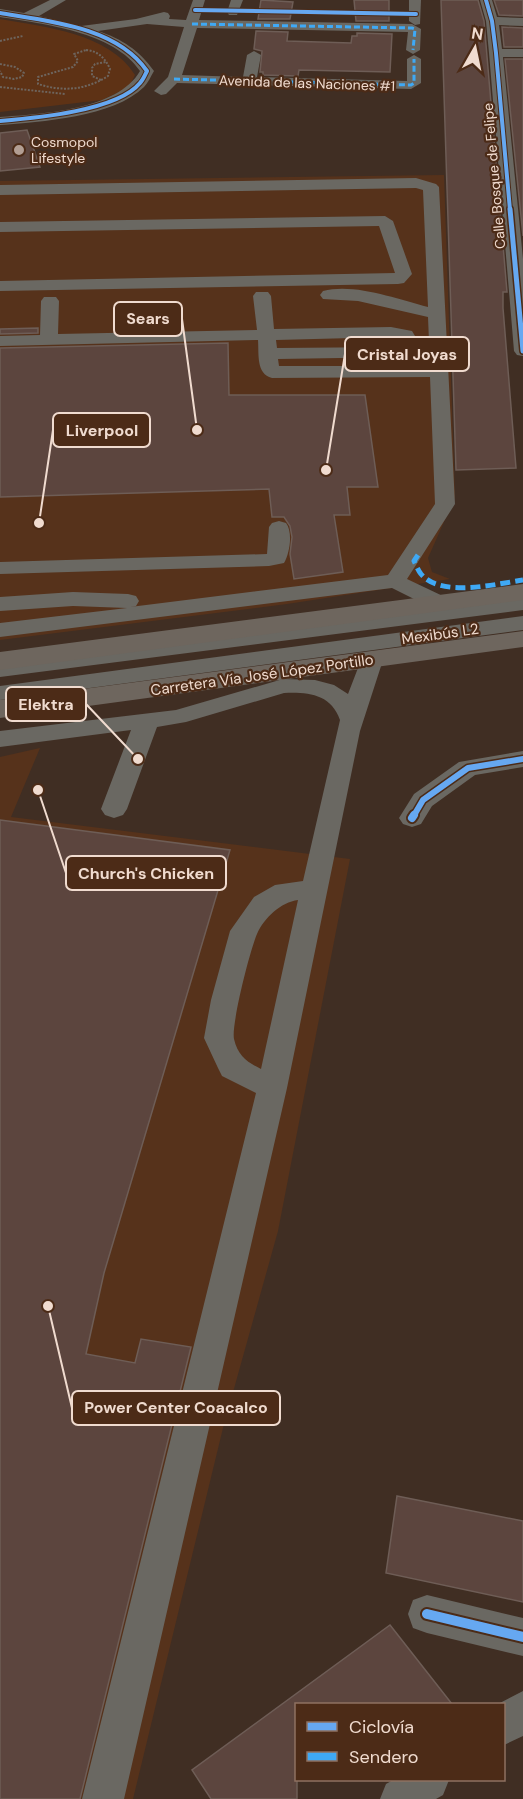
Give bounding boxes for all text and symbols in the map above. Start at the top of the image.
north arrow [445,18,505,78]
text: N [470,22,485,45]
street label: Avenida de las Naciones #1 [219,71,395,95]
street label: Calle Bosque de Felipe [479,102,509,250]
place label: Cosmopol Lifestyle [31,133,97,167]
marker: Cosmopol Lifestyle [12,143,26,157]
callout: Sears [114,302,182,336]
text: Sears [126,308,170,329]
callout: Cristal Joyas [345,337,469,371]
text: Cristal Joyas [357,344,457,365]
callout: Liverpool [53,413,150,447]
text: Liverpool [66,420,138,441]
street label: Mexibús L2 [400,619,480,649]
street label: Carretera Vía José López Portillo [149,649,375,701]
callout: Elektra [6,687,86,721]
text: Elektra [18,694,74,715]
callout: Church's Chicken [66,856,226,890]
text: Church's Chicken [78,863,214,884]
callout: Power Center Coacalco [72,1391,280,1425]
text: Power Center Coacalco [84,1397,268,1418]
legend [295,1703,505,1781]
text: Ciclovía [349,1715,414,1739]
text: Sendero [349,1745,419,1769]

